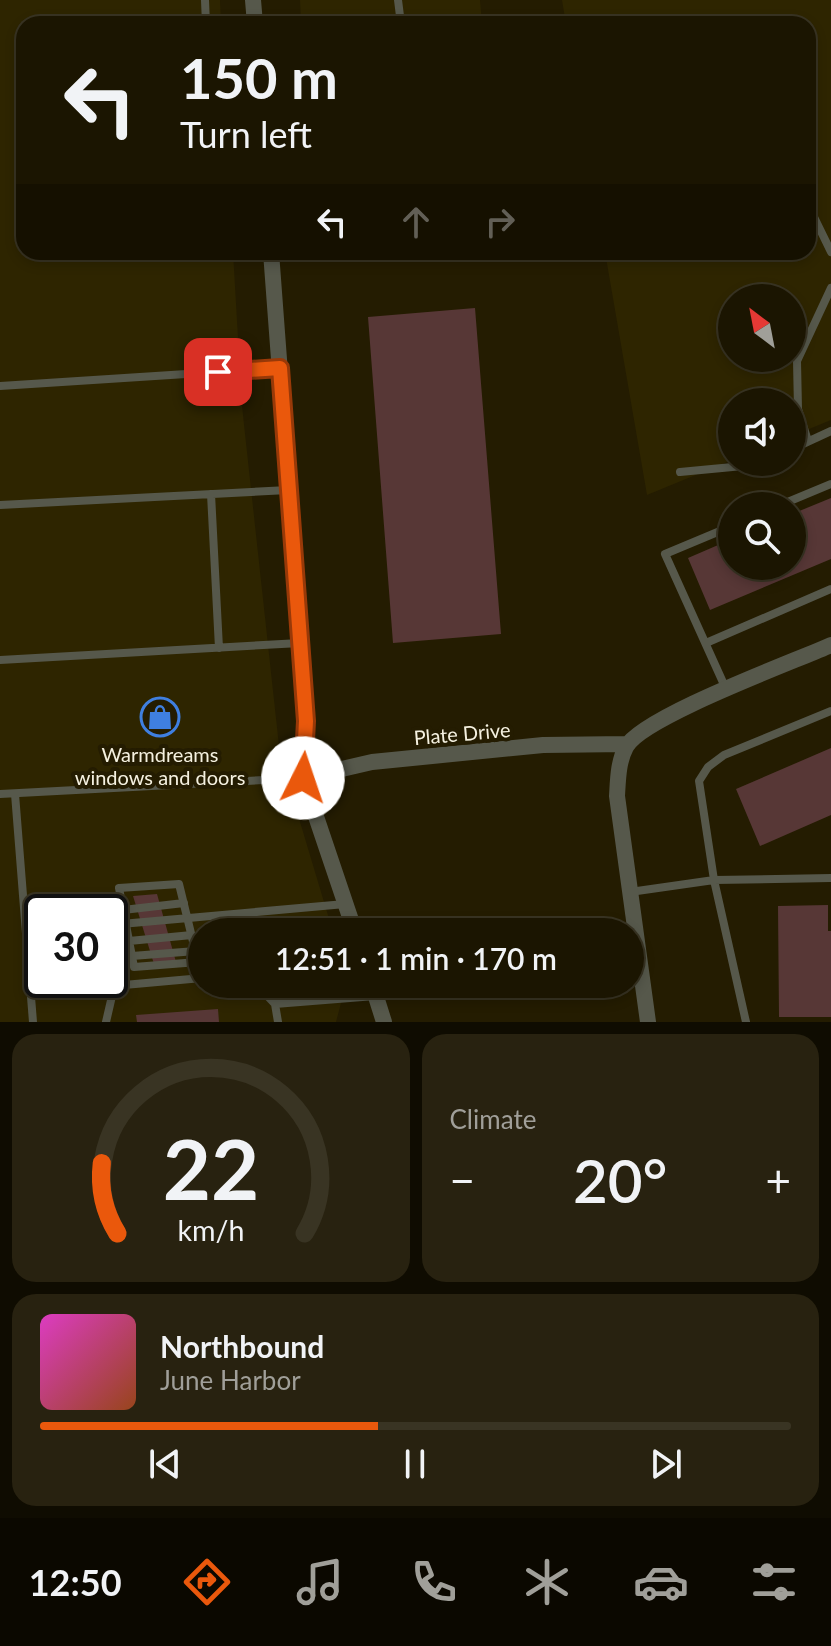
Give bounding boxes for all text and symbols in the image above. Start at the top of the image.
text: 150 m [180,44,338,111]
icon: left [48,48,152,152]
text: Turn left [180,112,312,156]
icon: left [310,200,354,244]
icon: ahead [394,200,438,244]
icon: right [478,200,522,244]
north arrow [718,284,806,372]
map controls [718,284,806,580]
pin [184,338,252,406]
icon: arrive [196,350,240,394]
button: sound [718,388,806,476]
button: search [718,492,806,580]
shop icon: Warmdreams windows and doors [139,696,181,738]
street label: Plate Drive [413,717,511,749]
position arrow [261,736,345,820]
place label: Warmdreams windows and doors [75,742,245,789]
speed limit sign: 30 [24,894,128,998]
text: 12:51 · 1 min · 170 m [275,940,557,976]
text: Climate [450,1103,536,1135]
text: 22 [163,1118,259,1218]
text: 20° [573,1144,668,1216]
text: − [450,1154,475,1206]
text: + [765,1154,791,1206]
text: km/h [177,1213,244,1247]
text: Northbound [160,1328,324,1364]
text: June Harbor [160,1364,301,1396]
icon: previous [143,1442,187,1486]
icon: pause [393,1442,437,1486]
icon: next [644,1442,688,1486]
icon: directions [179,1554,235,1610]
icon: music [292,1554,348,1610]
icon: phone [406,1554,462,1610]
icon: climate [519,1554,575,1610]
icon: car [633,1554,689,1610]
icon: filters [746,1554,802,1610]
text: 12:50 [29,1560,122,1604]

